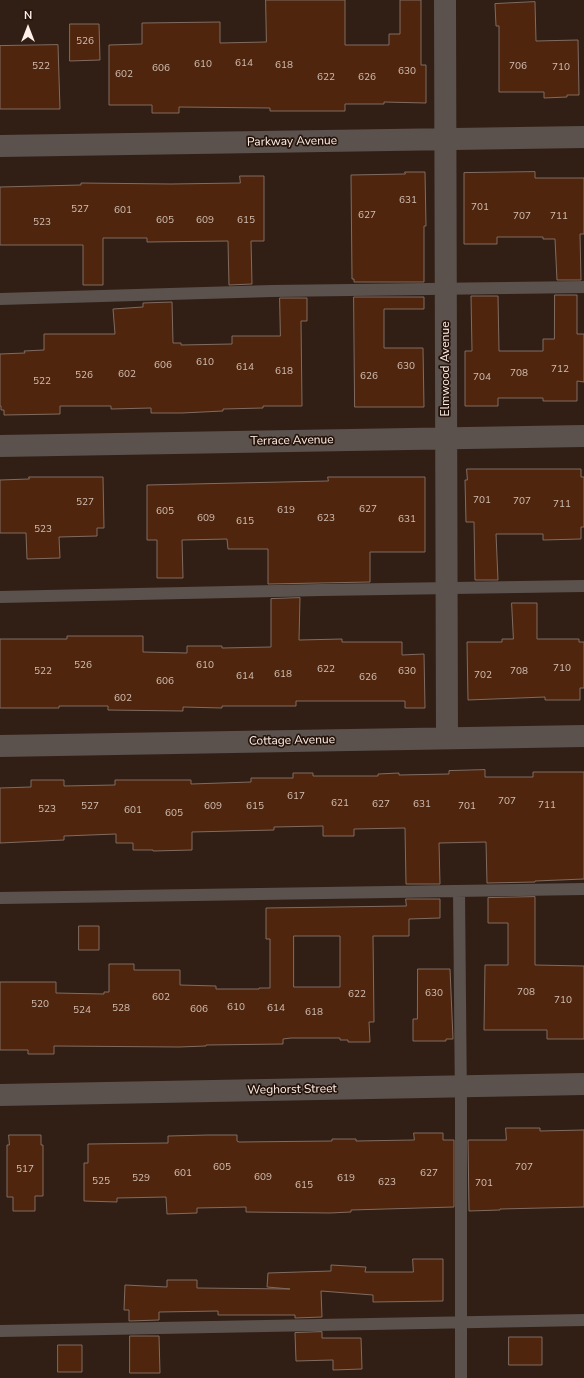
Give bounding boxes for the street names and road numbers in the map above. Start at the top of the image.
street label: Parkway Avenue [247,134,337,150]
street label: Elmwood Avenue [439,321,453,417]
street label: Terrace Avenue [250,433,334,449]
street label: Cottage Avenue [249,733,335,749]
street label: Weghorst Street [247,1082,337,1098]

